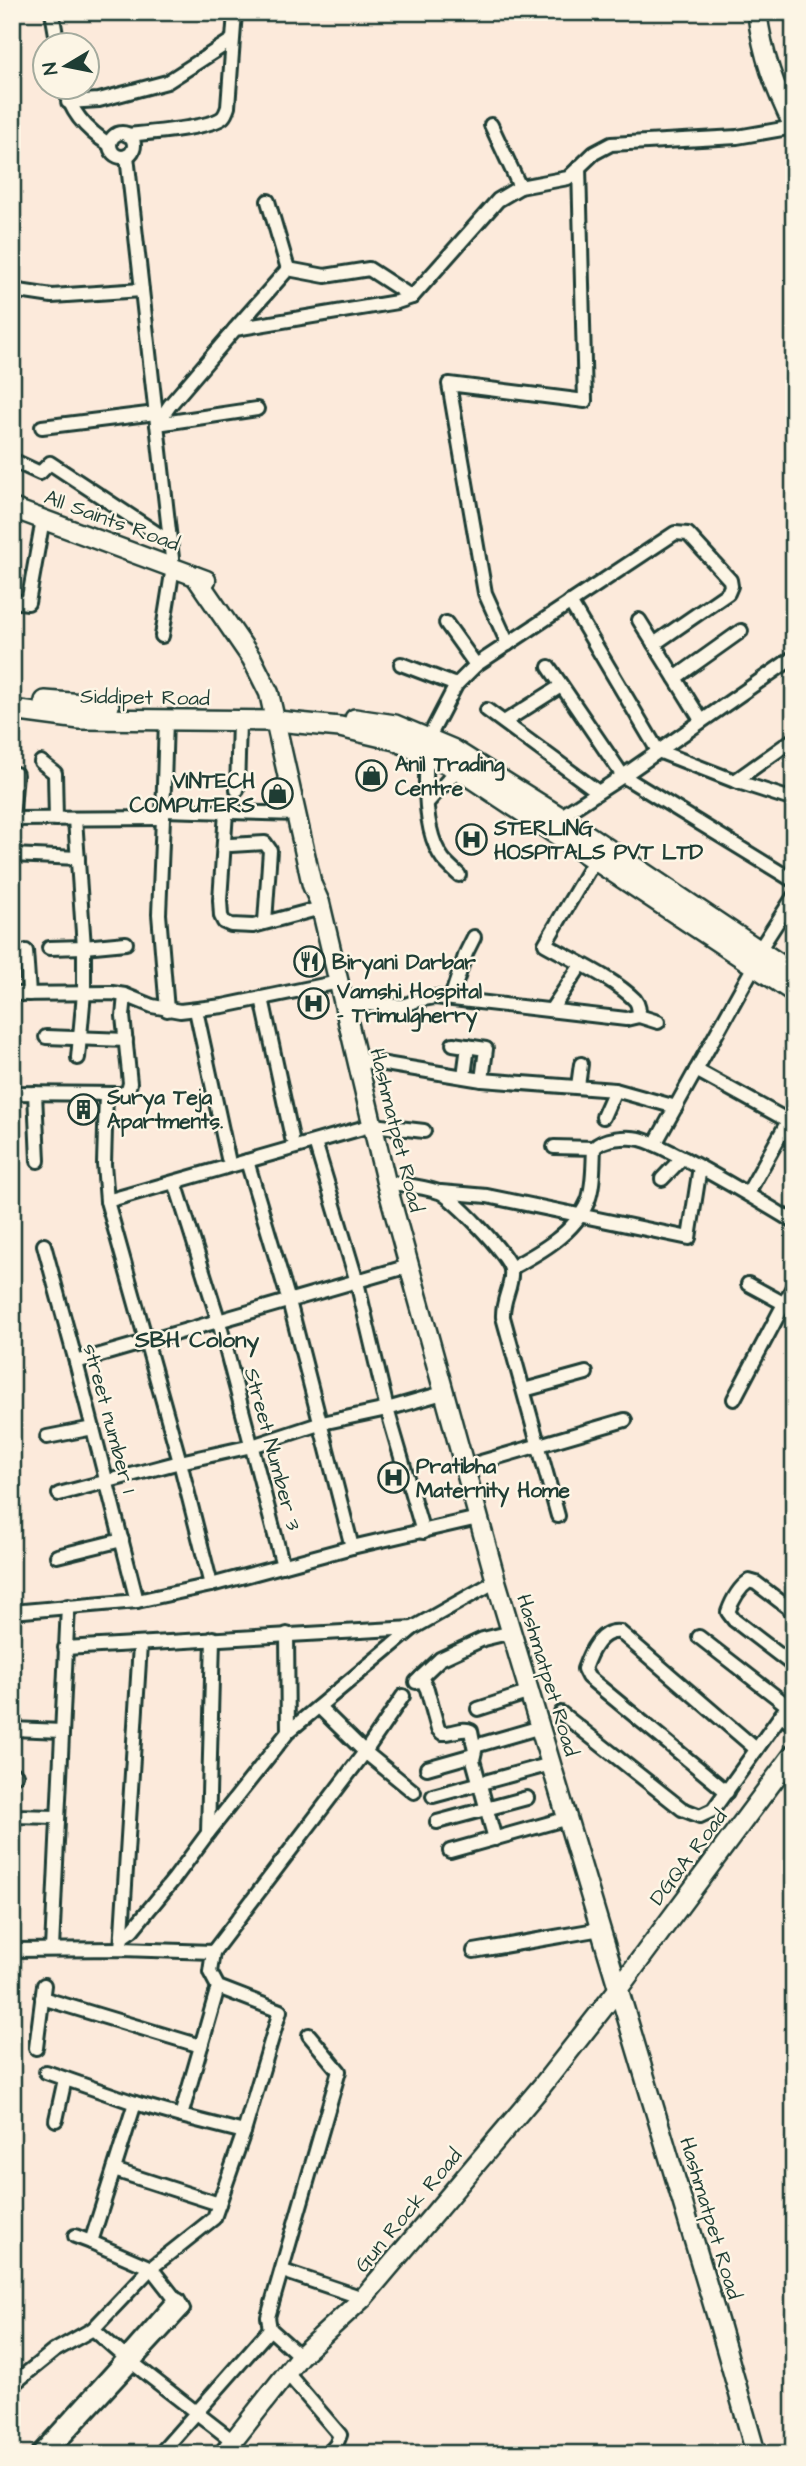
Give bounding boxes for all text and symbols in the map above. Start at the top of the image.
north arrow [32,32,102,102]
text: N [36,60,65,77]
street label: All Saints Road [40,483,184,558]
street label: Siddipet Road [80,682,210,714]
place label: Anil Trading Centre [395,750,505,803]
shop icon: Anil Trading Centre [355,759,389,793]
place label: VINTECH COMPUTERS [130,767,256,820]
shop icon: VINTECH COMPUTERS [261,776,295,810]
place label: STERLING HOSPITALS PVT LTD [493,814,704,867]
hospital icon: STERLING HOSPITALS PVT LTD [454,823,488,857]
restaurant icon: Biryani Darbar [292,945,326,979]
place label: Biryani Darbar [332,948,476,980]
place label: Vamshi Hospital - Trimulgherry [336,977,483,1033]
hospital icon: Vamshi Hospital - Trimulgherry [297,986,331,1020]
street label: Hashmatpet Road [361,1045,431,1216]
place label: Surya Teja Apartments. [106,1083,223,1137]
building icon: Surya Teja Apartments. [67,1092,101,1126]
district label: SBH Colony [134,1324,259,1358]
street label: street number 1 [76,1340,143,1496]
street label: Street Number 3 [237,1365,308,1534]
place label: Pratibha Maternity Home [416,1452,570,1508]
hospital icon: Pratibha Maternity Home [376,1461,410,1495]
street label: Hashmatpet Road [508,1591,586,1760]
street label: DGQA Road [643,1803,734,1911]
street label: Hashmatpet Road [671,2134,749,2303]
street label: Gun Rock Road [348,2142,469,2279]

